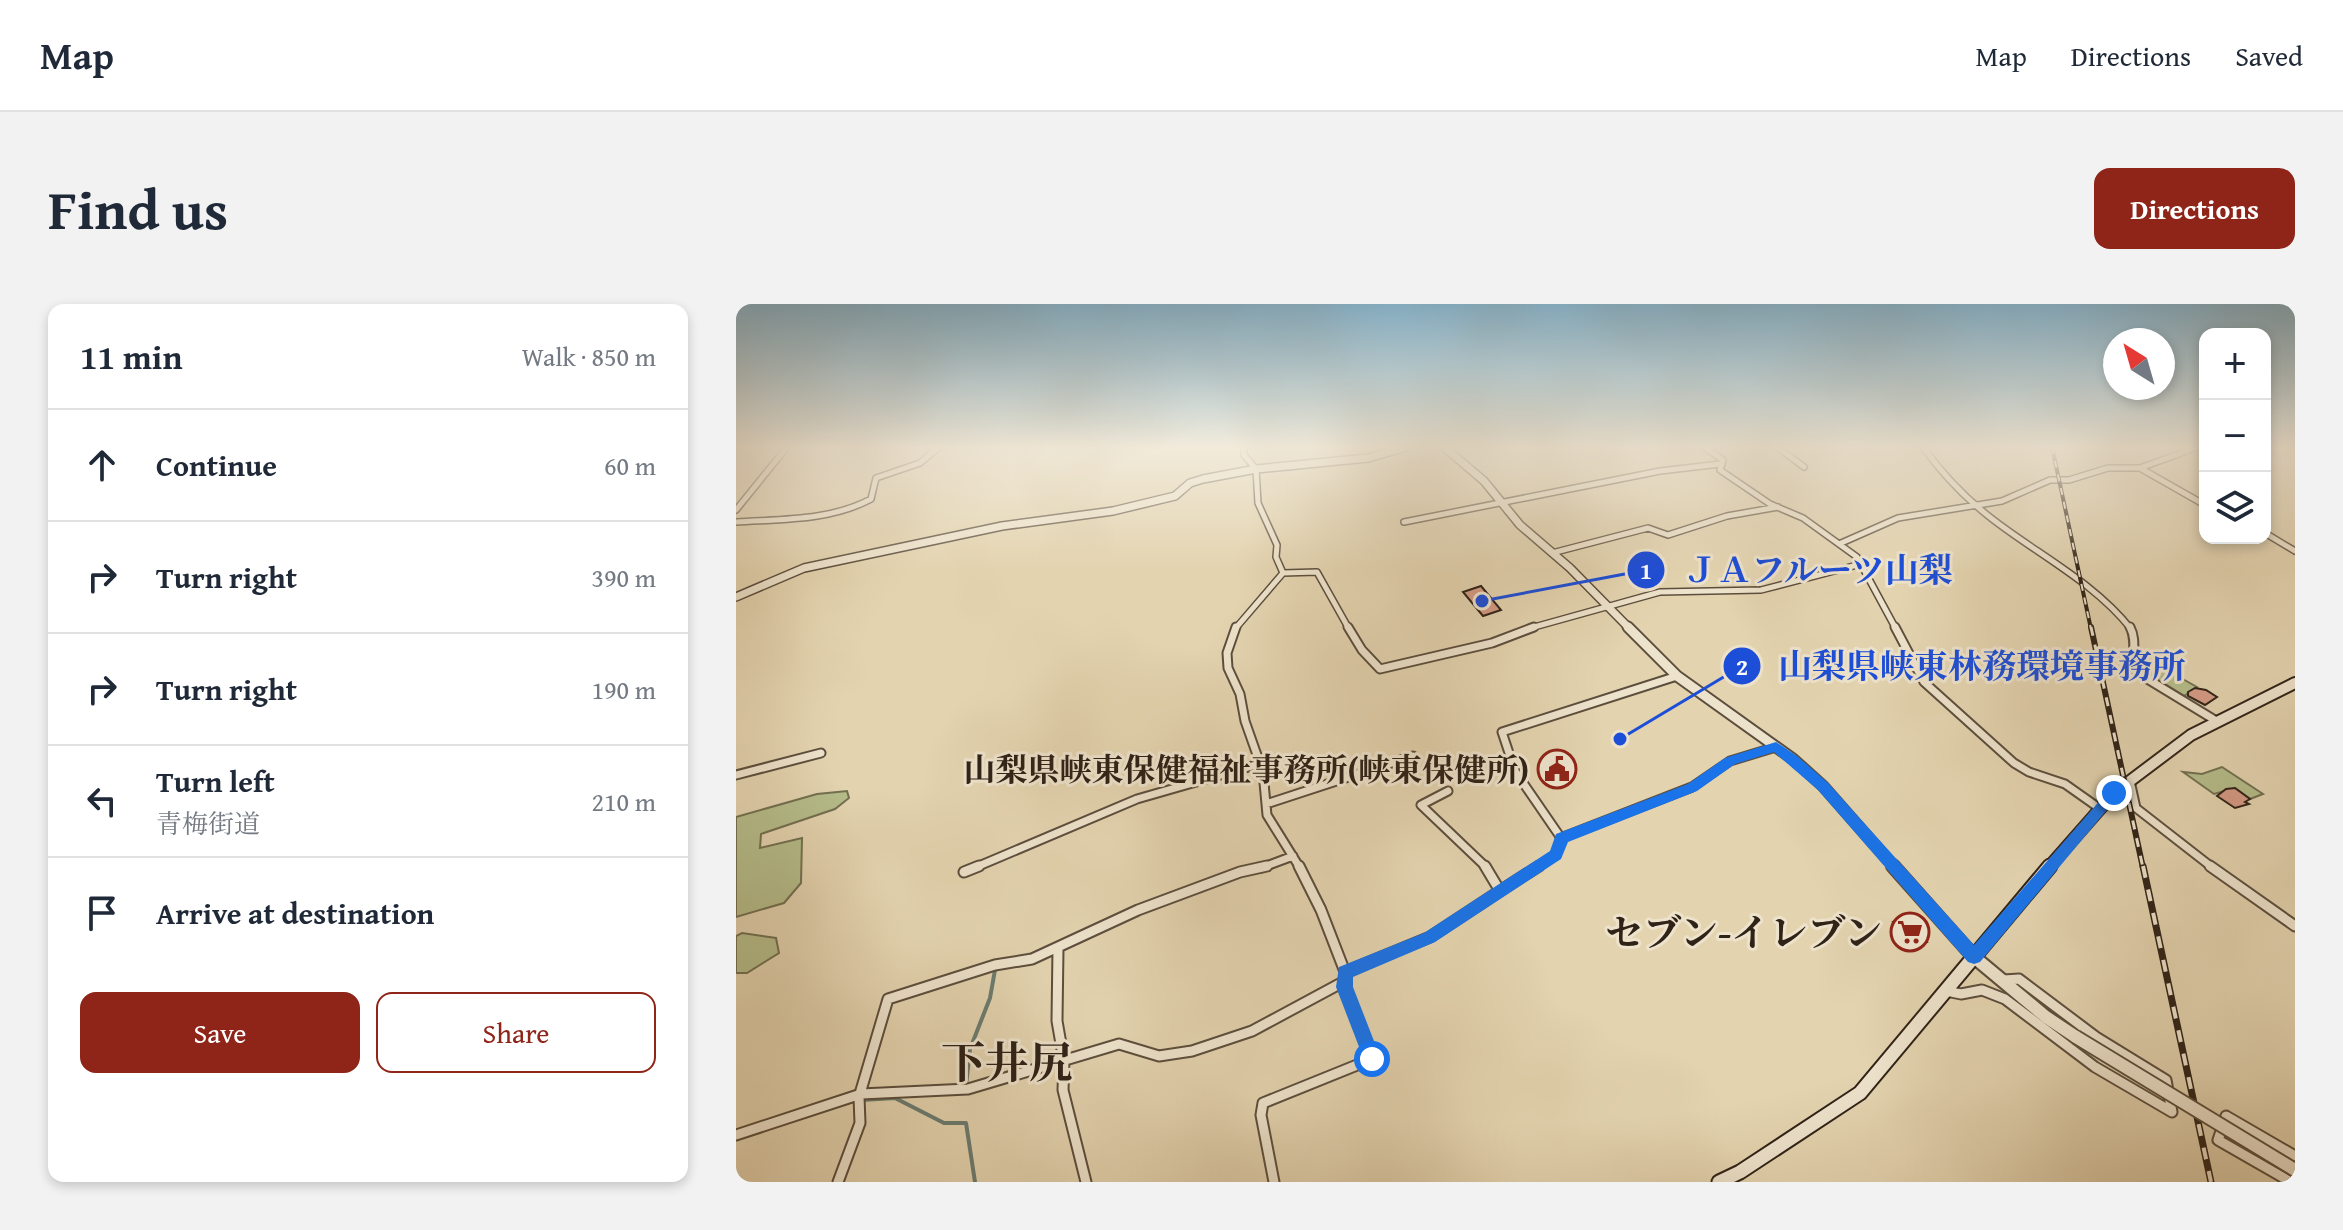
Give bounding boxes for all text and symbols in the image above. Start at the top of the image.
text: Map [40,27,114,83]
text: Map [1975,35,2027,76]
text: Directions [2071,35,2191,76]
text: Saved [2235,35,2303,76]
text: Find us [48,167,228,250]
button: Directions [2094,168,2295,249]
north arrow [2103,328,2175,400]
map controls [2199,328,2271,544]
button: + [2199,328,2271,400]
text: 11 min [80,332,182,381]
text: Walk · 850 m [522,337,656,376]
button: − [2199,400,2271,472]
icon: ahead [80,443,124,487]
text: Continue [156,443,277,487]
text: 60 m [604,446,656,485]
button: layers [2199,472,2271,544]
callout: ＪＡフルーツ山梨 [1626,541,1970,599]
text: ＪＡフルーツ山梨 [1683,545,1953,594]
text: 1 [1640,553,1652,588]
icon: right [80,555,124,599]
text: Turn right [156,555,297,599]
text: 390 m [591,558,656,597]
callout: 山梨県峡東林務環境事務所 [1722,637,2202,695]
text: 山梨県峡東林務環境事務所 [1778,641,2186,690]
text: 2 [1736,649,1748,684]
icon: right [80,667,124,711]
text: Turn right [156,667,297,711]
text: 190 m [591,670,656,709]
place label: 山梨県峡東保健福祉事務所(峡東保健所) [963,746,1529,793]
public building icon: 山梨県峡東保健福祉事務所(峡東保健所) [1536,748,1578,790]
text: Turn left [156,759,275,803]
route end [2096,775,2132,811]
icon: left [80,779,124,823]
text: 210 m [591,782,656,821]
text: 青梅街道 [156,804,260,843]
icon: arrive [80,891,124,935]
text: Arrive at destination [156,891,434,935]
place label: セブン-イレブン [1605,904,1882,960]
supermarket icon: セブン-イレブン [1889,911,1931,953]
button: Save [80,992,360,1073]
button: Share [376,992,656,1073]
district label: 下井尻 [941,1030,1073,1094]
route start [1354,1041,1390,1077]

